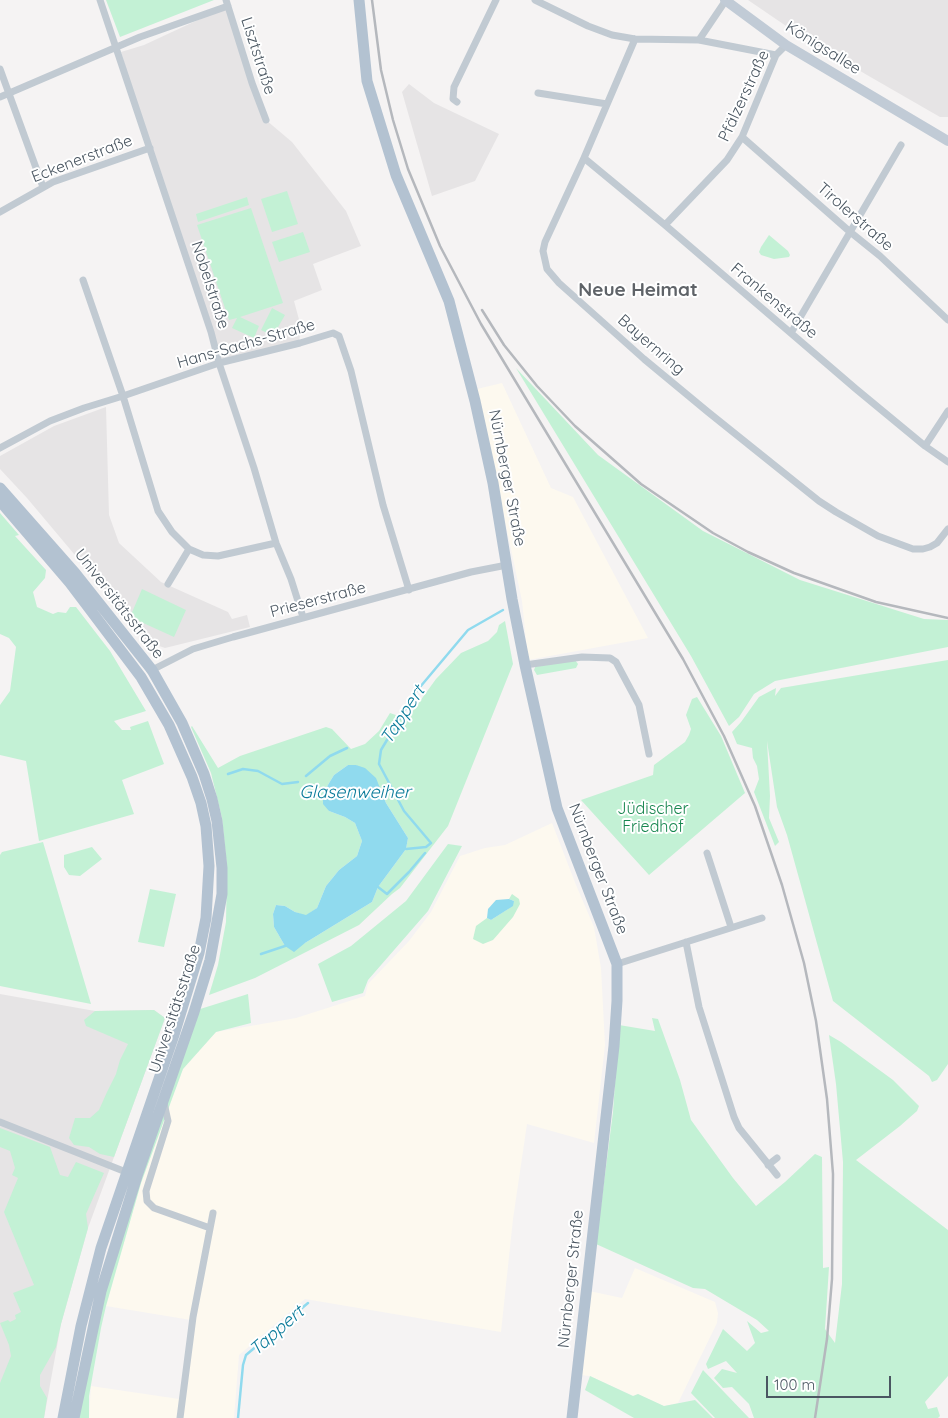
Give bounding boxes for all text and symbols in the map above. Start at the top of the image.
street label: Lisztstraße [236,15,280,97]
street label: Königsallee [782,17,864,79]
street label: Pfälzerstraße [714,47,774,145]
street label: Eckenerstraße [29,131,135,187]
street label: Tirolerstraße [813,179,897,255]
street label: Nobelstraße [187,239,233,331]
street label: Frankenstraße [727,259,821,343]
district label: Neue Heimat [578,279,698,301]
street label: Bayernring [614,311,688,379]
street label: Hans-Sachs-Straße [175,315,317,373]
street label: Nürnberger Straße [484,408,530,548]
street label: Universitätsstraße [70,545,168,663]
street label: Prieserstraße [268,578,368,622]
water label: Tappert [376,682,430,748]
water label: Glasenweiher [299,782,411,804]
park label: Jüdischer Friedhof [617,799,689,837]
street label: Nürnberger Straße [564,801,632,937]
street label: Universitätsstraße [145,942,205,1076]
street label: Nürnberger Straße [554,1209,588,1349]
water label: Tappert [245,1302,309,1360]
scale bar [768,1366,893,1398]
text: 100 m [774,1375,815,1394]

